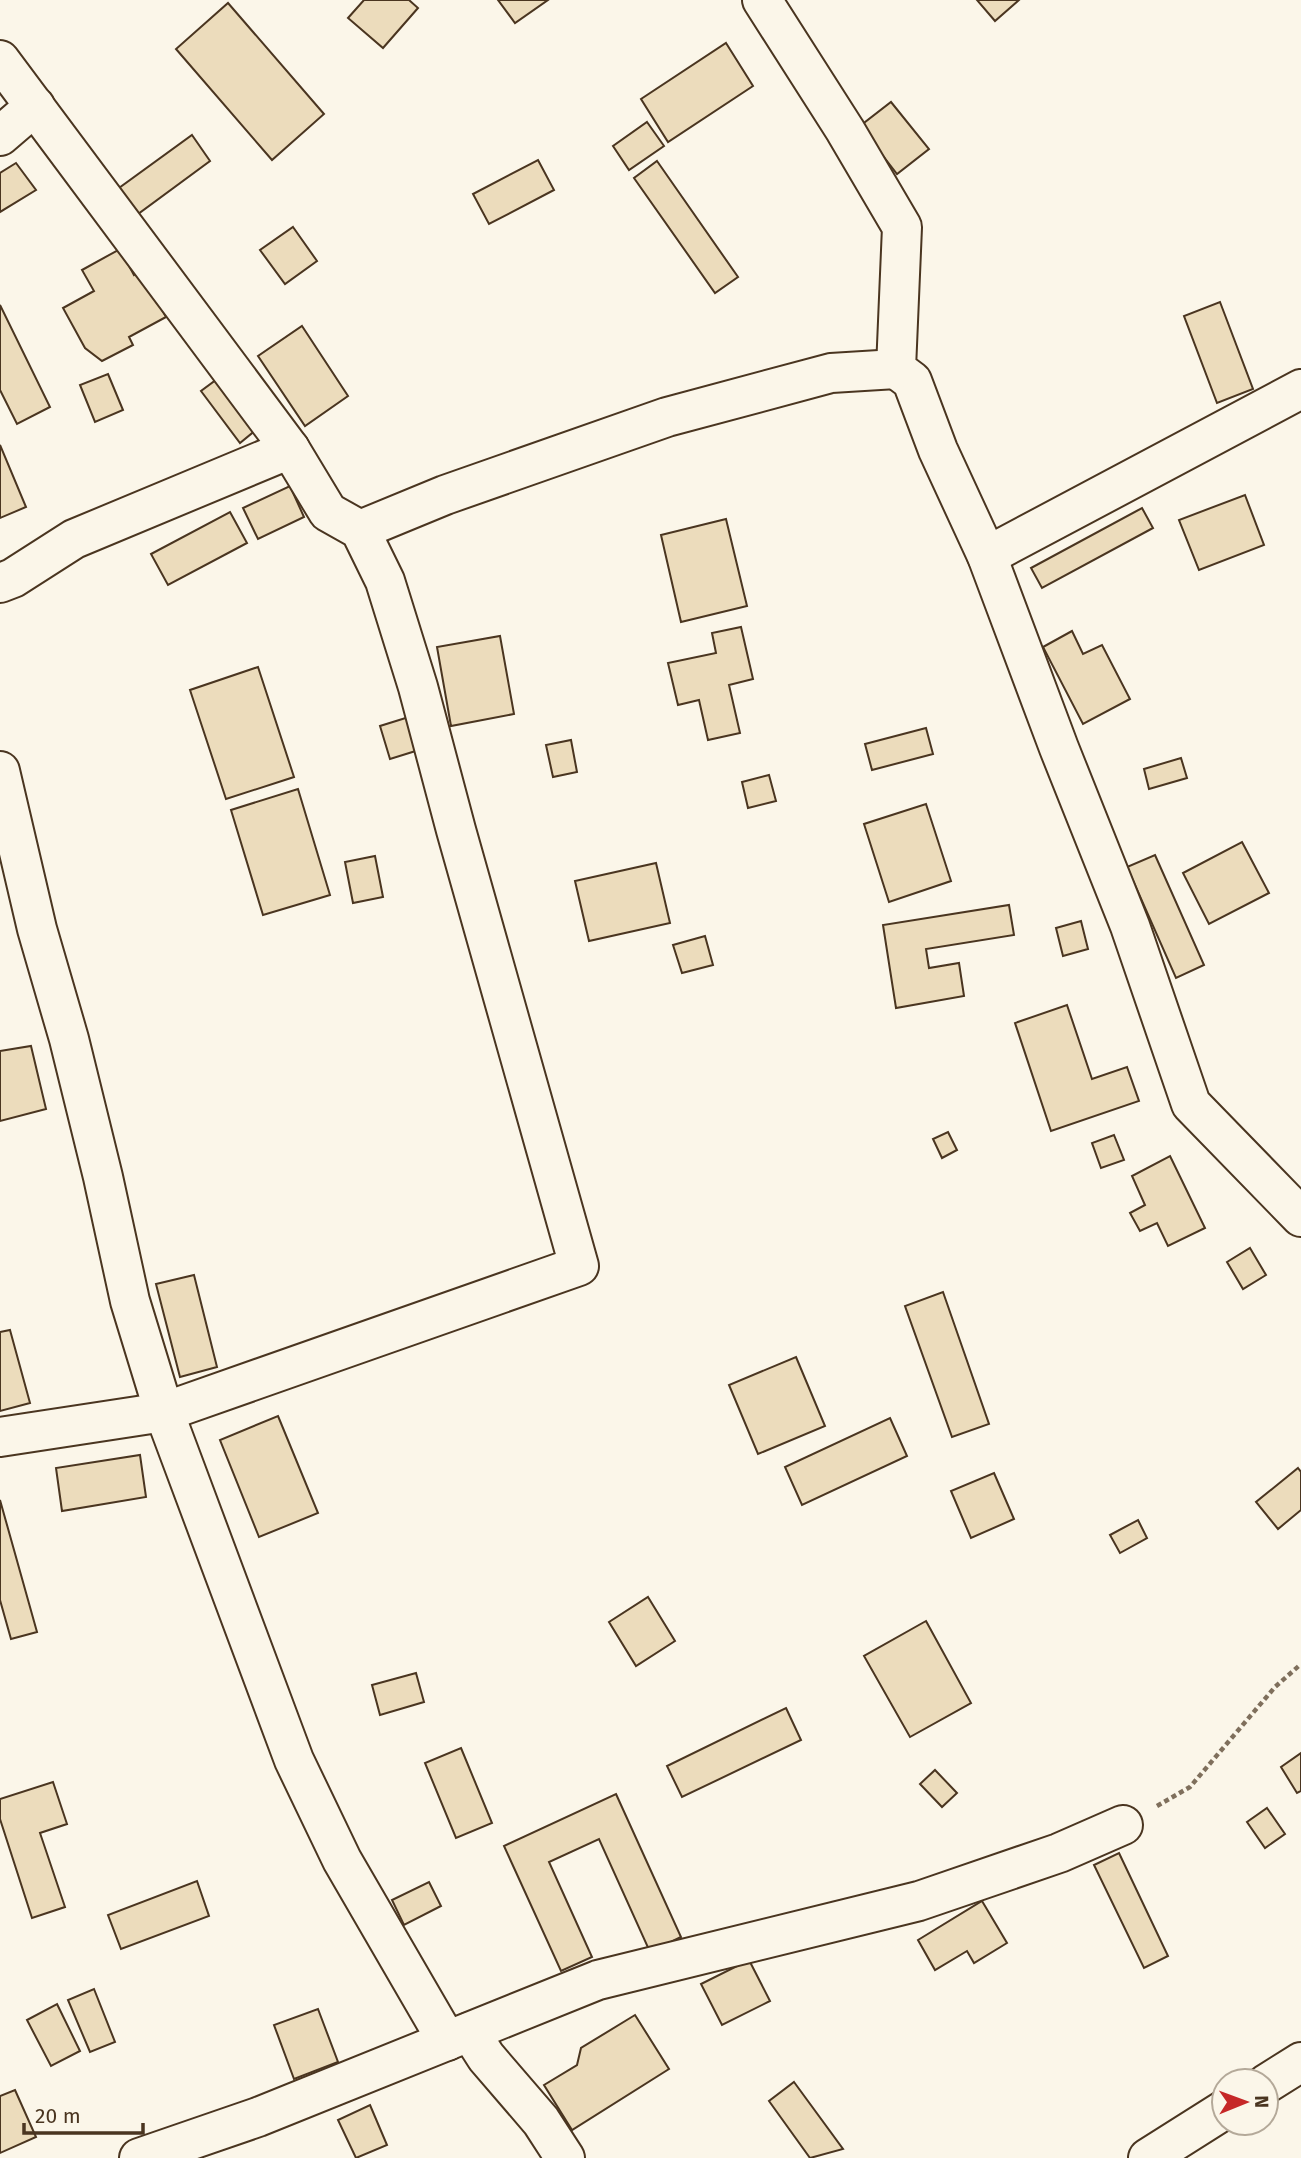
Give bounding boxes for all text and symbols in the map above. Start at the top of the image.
north arrow [1210,2067,1280,2137]
scale bar [24,2092,144,2136]
text: N [1250,2095,1273,2108]
text: 20 m [35,2103,81,2129]

